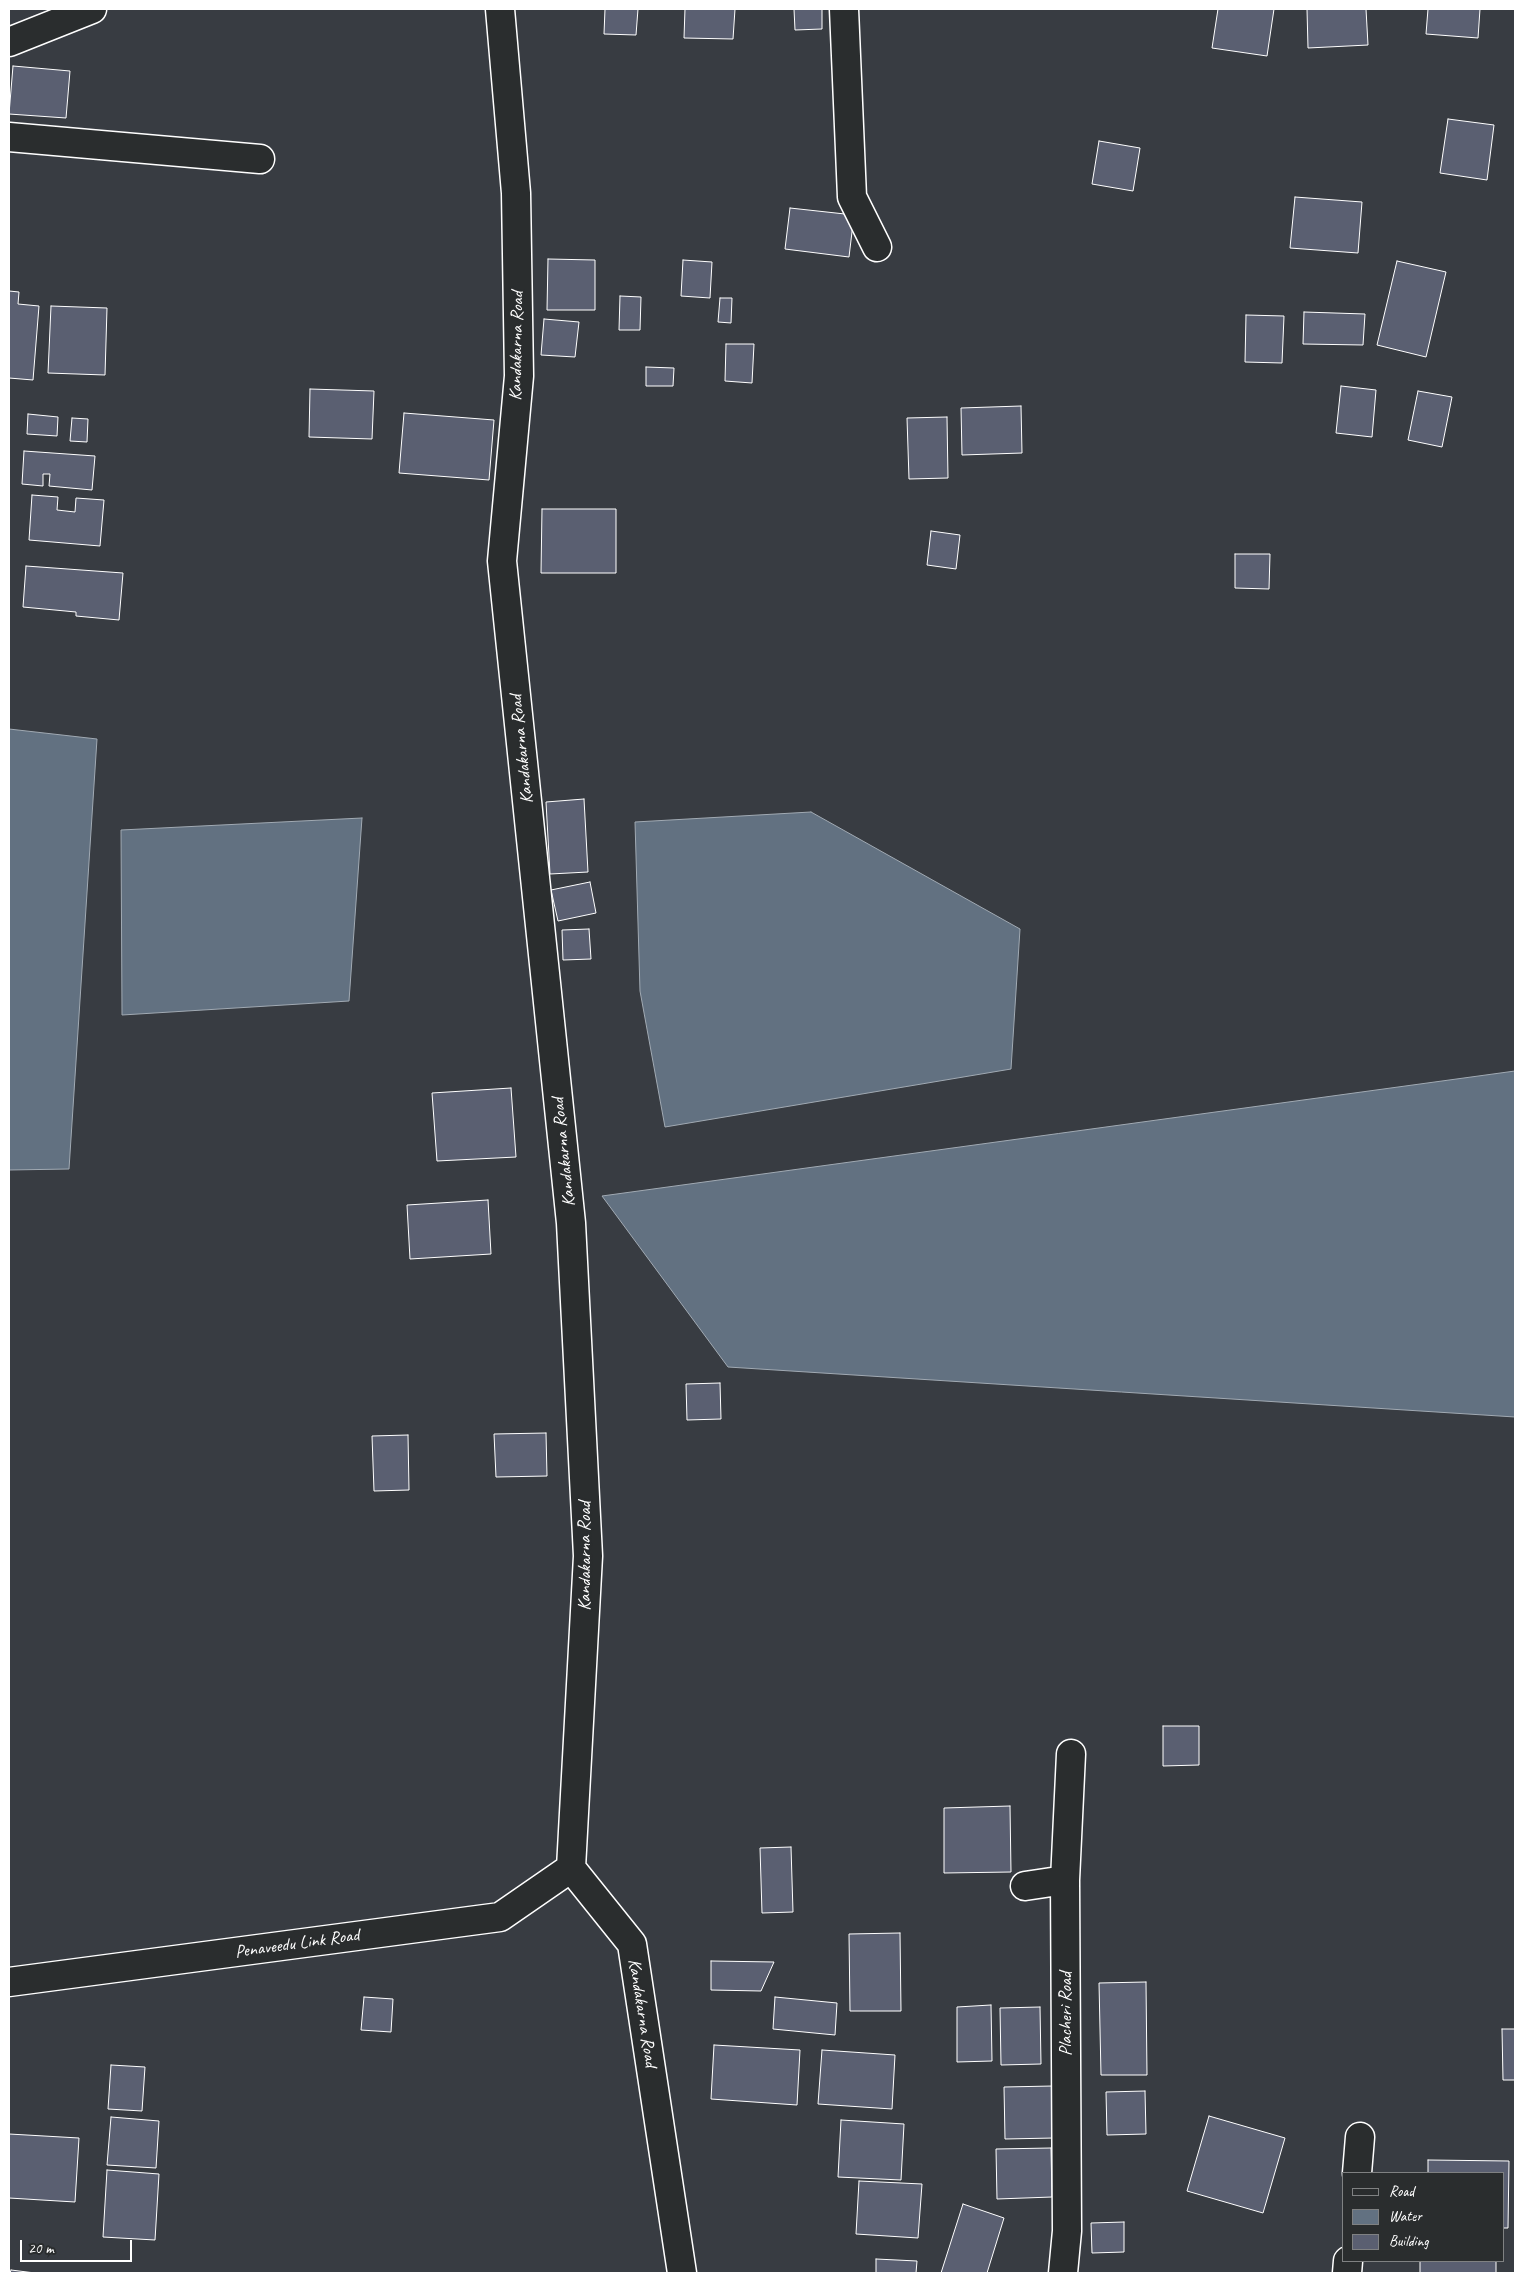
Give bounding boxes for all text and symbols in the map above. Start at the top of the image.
street label: Kandakarna Road [505,291,529,401]
street label: Kandakarna Road [506,693,538,805]
street label: Kandakarna Road [548,1096,580,1208]
street label: Kandakarna Road [574,1501,596,1611]
street label: Penaveedu Link Road [233,1925,361,1963]
street label: Kandakarna Road [623,1957,661,2069]
street label: Placheri Road [1055,1972,1077,2056]
legend [1342,2172,1504,2262]
text: Road [1389,2182,1414,2201]
text: Water [1389,2207,1422,2226]
scale bar [22,2230,135,2262]
text: Building [1389,2232,1428,2251]
text: 20 m [28,2239,54,2258]

